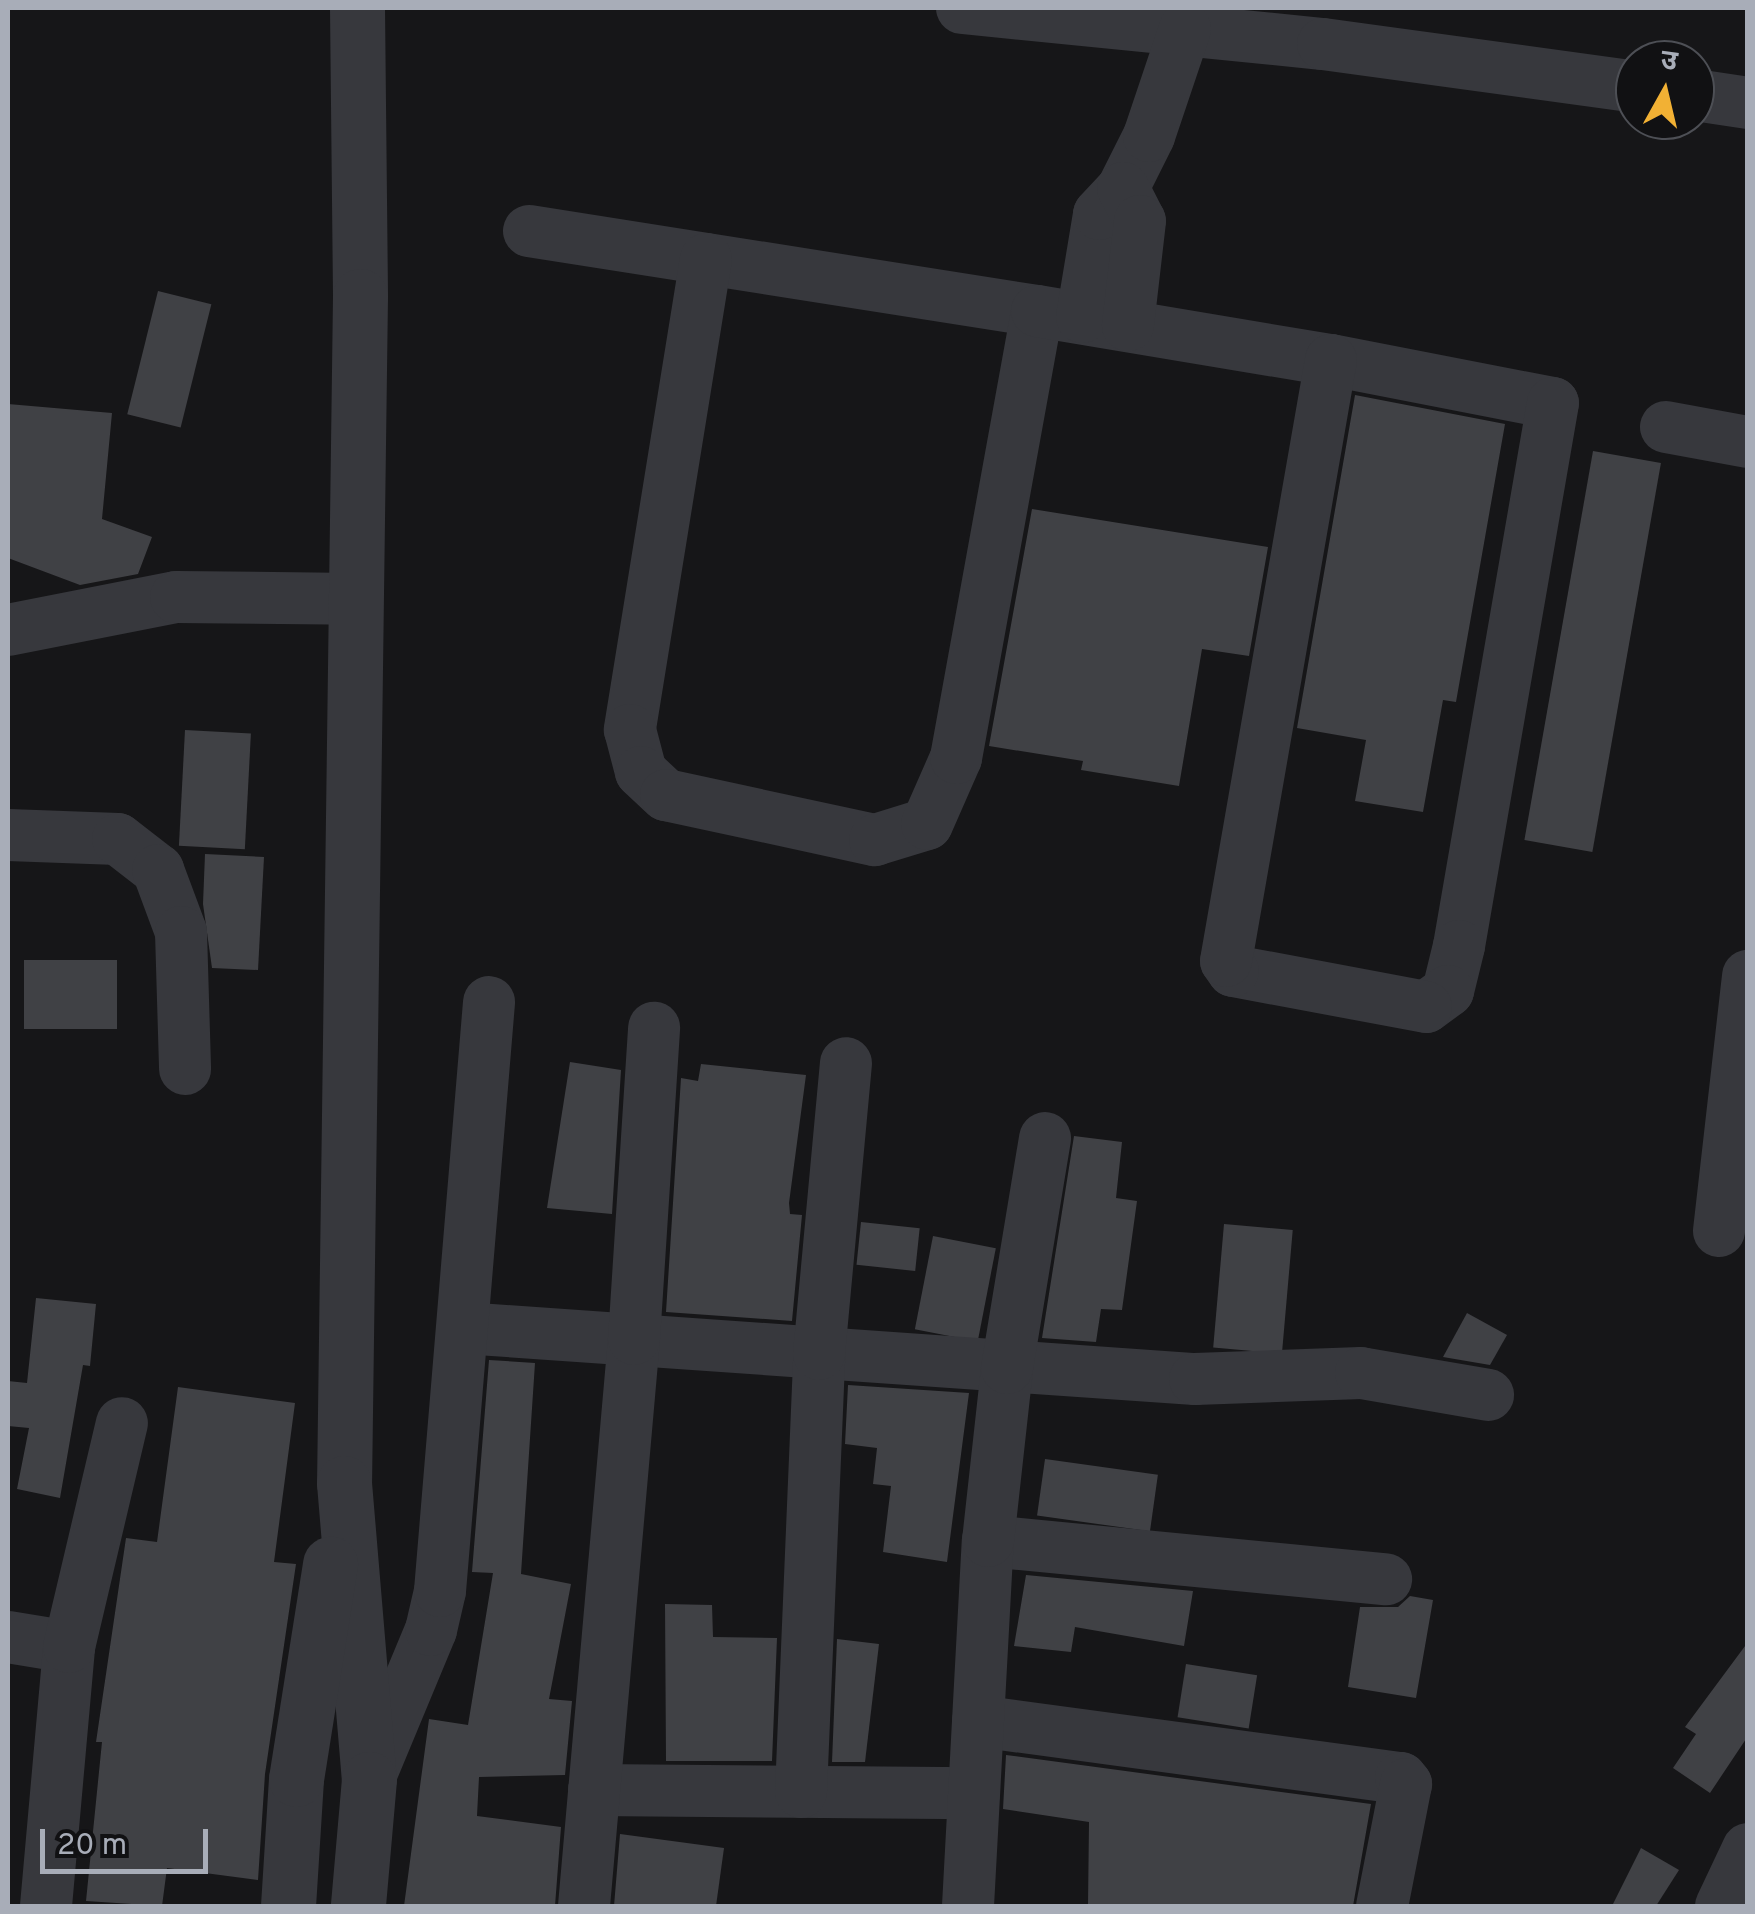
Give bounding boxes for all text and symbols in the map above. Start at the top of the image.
north arrow [1615,40,1715,140]
text: उ [1658,43,1680,81]
scale bar [45,1809,212,1871]
text: 20 m [57,1828,127,1865]

